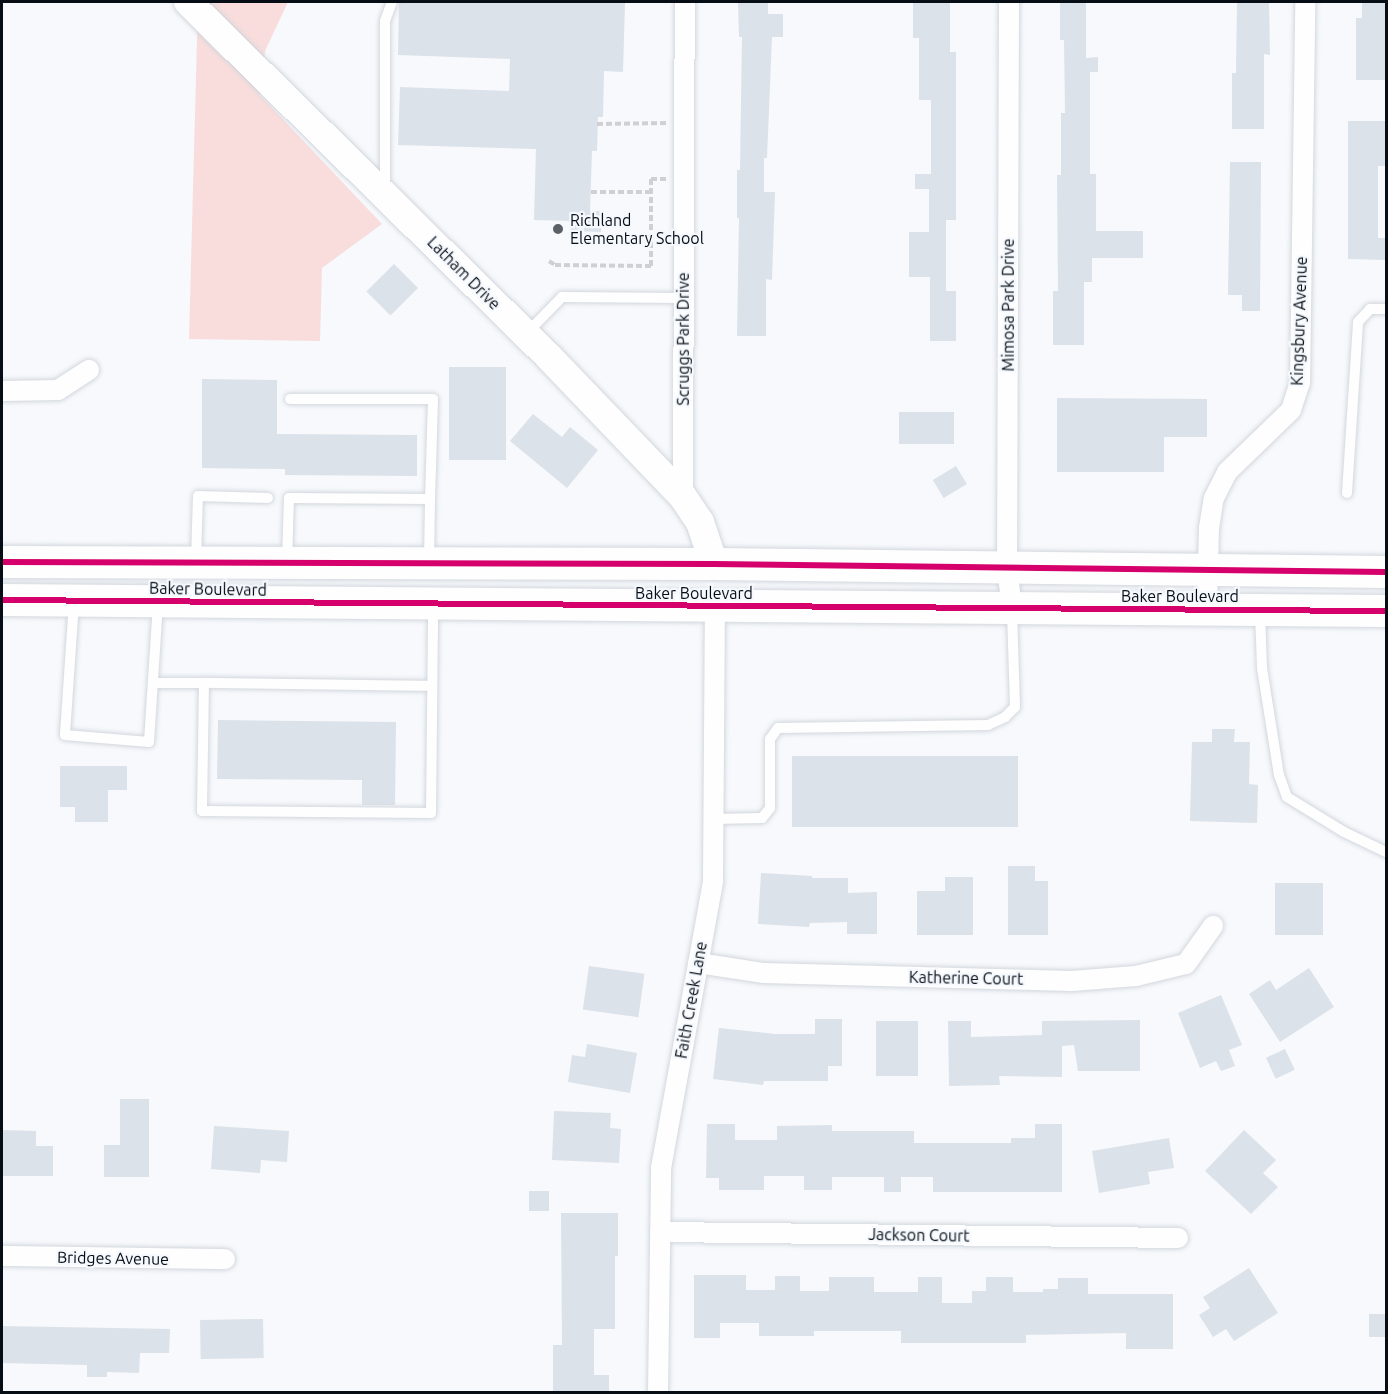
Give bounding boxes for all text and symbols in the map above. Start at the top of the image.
place label: Richland Elementary School [570,210,704,248]
marker: Richland Elementary School [551,222,565,236]
street label: Latham Drive [424,233,504,313]
street label: Mimosa Park Drive [998,238,1018,372]
street label: Kingsbury Avenue [1287,256,1311,386]
street label: Scruggs Park Drive [673,272,693,406]
street label: Baker Boulevard [149,578,267,600]
street label: Baker Boulevard [635,583,753,603]
street label: Baker Boulevard [1121,586,1239,606]
street label: Faith Creek Lane [671,940,711,1060]
street label: Katherine Court [909,967,1023,989]
street label: Jackson Court [868,1225,970,1245]
street label: Bridges Avenue [57,1247,169,1269]

